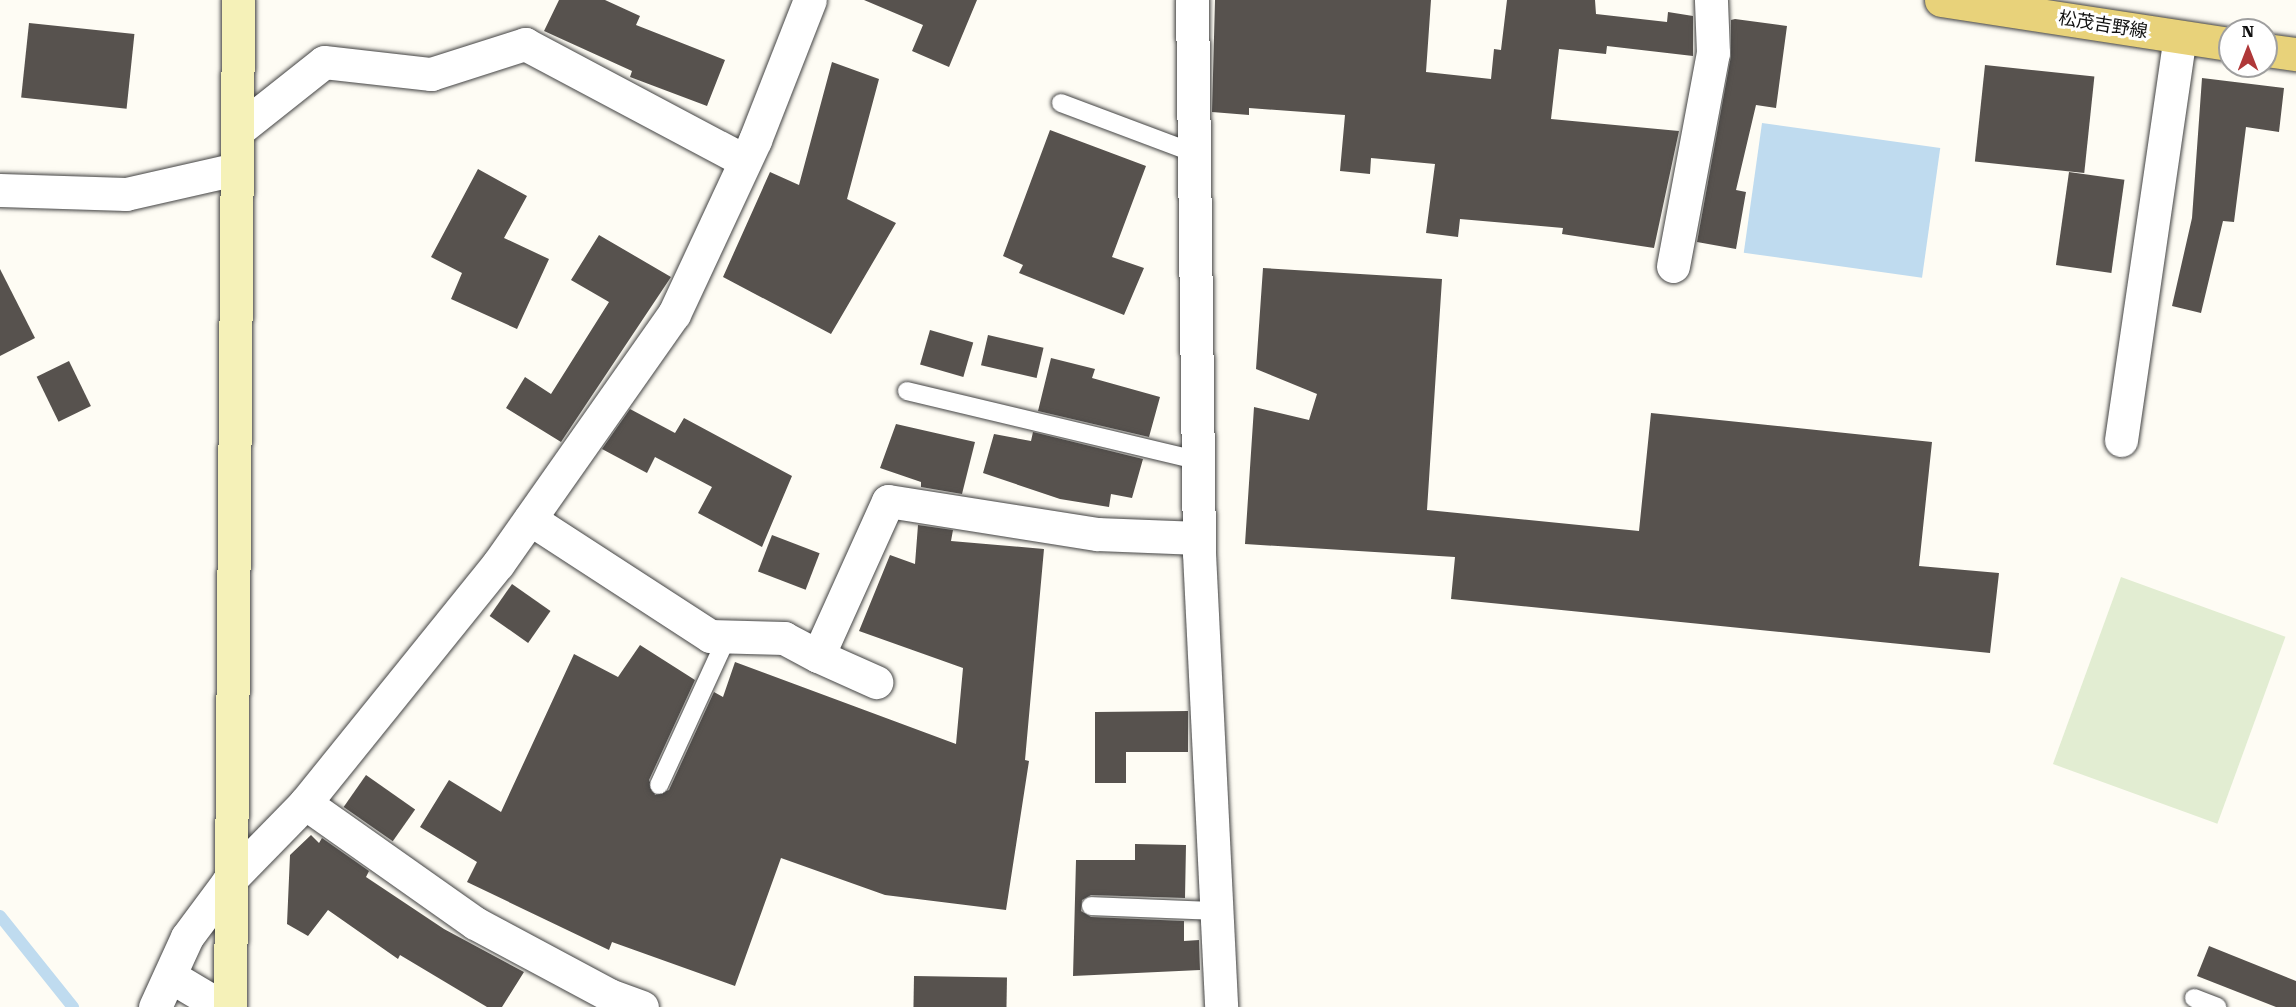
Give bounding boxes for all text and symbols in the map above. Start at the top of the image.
street label: 松茂吉野線 [2057,7,2149,43]
north arrow [2218,18,2278,78]
text: N [2242,22,2254,41]

